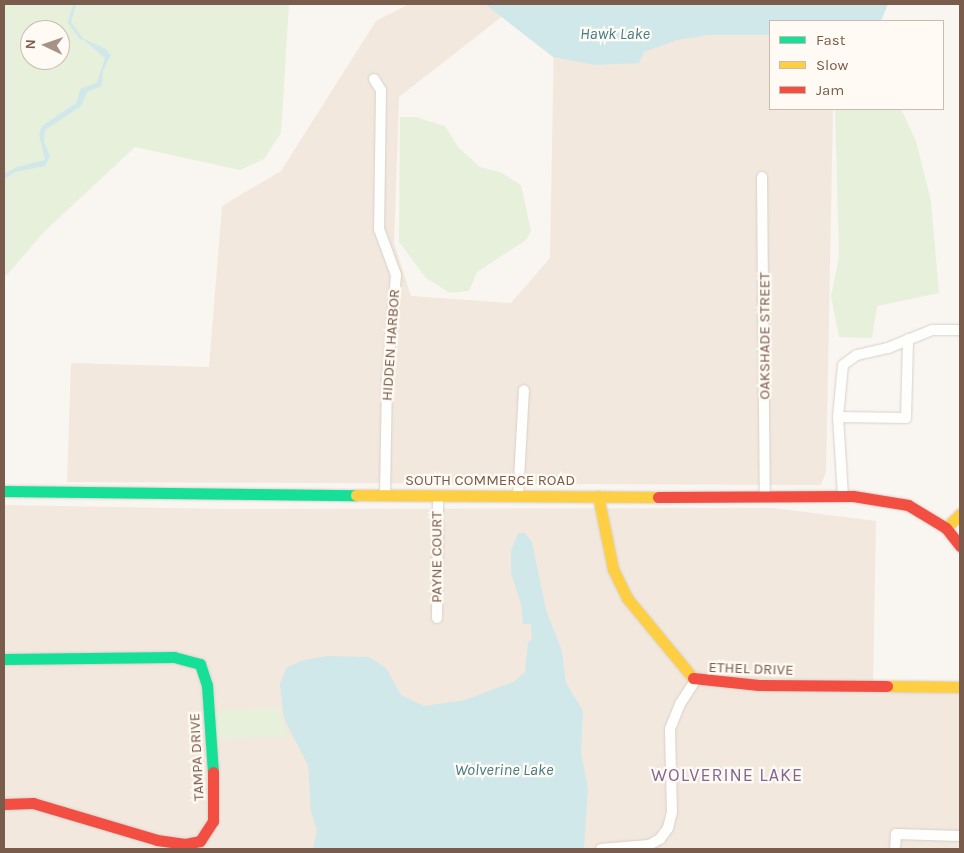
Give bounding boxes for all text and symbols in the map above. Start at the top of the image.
north arrow [20,20,70,70]
legend [769,20,944,110]
water label: Hawk Lake [580,24,650,44]
text: Fast [816,31,845,49]
text: N [22,39,39,50]
text: Slow [816,56,848,74]
text: Jam [816,81,844,99]
street label: OAKSHADE STREET [756,272,774,400]
street label: HIDDEN HARBOR [378,288,404,402]
street label: SOUTH COMMERCE ROAD [405,472,575,490]
street label: PAYNE COURT [428,511,446,603]
street label: ETHEL DRIVE [708,659,794,679]
street label: TAMPA DRIVE [186,712,208,802]
water label: Wolverine Lake [455,760,553,780]
district label: WOLVERINE LAKE [649,764,805,786]

